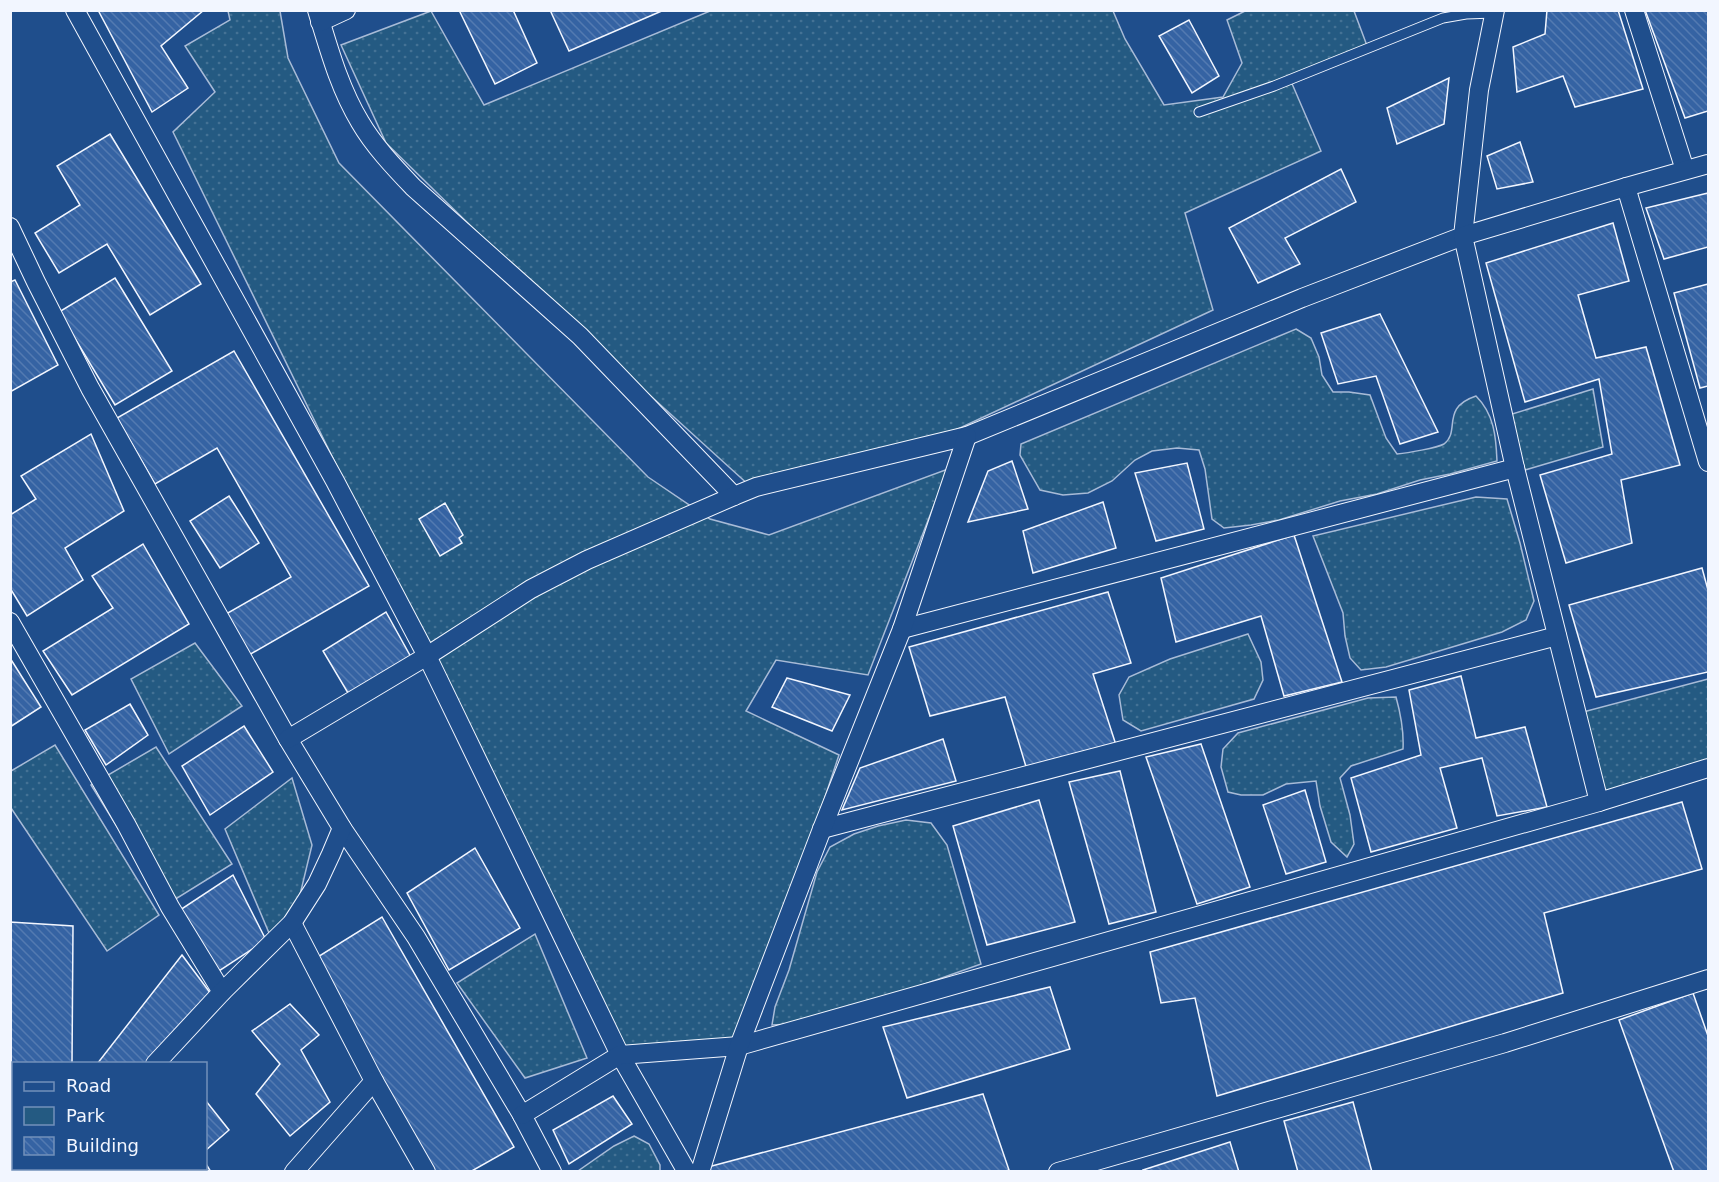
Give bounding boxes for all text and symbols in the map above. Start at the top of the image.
legend [12,1062,207,1170]
text: Road [66,1075,111,1096]
text: Park [66,1105,105,1126]
text: Building [66,1135,139,1156]

